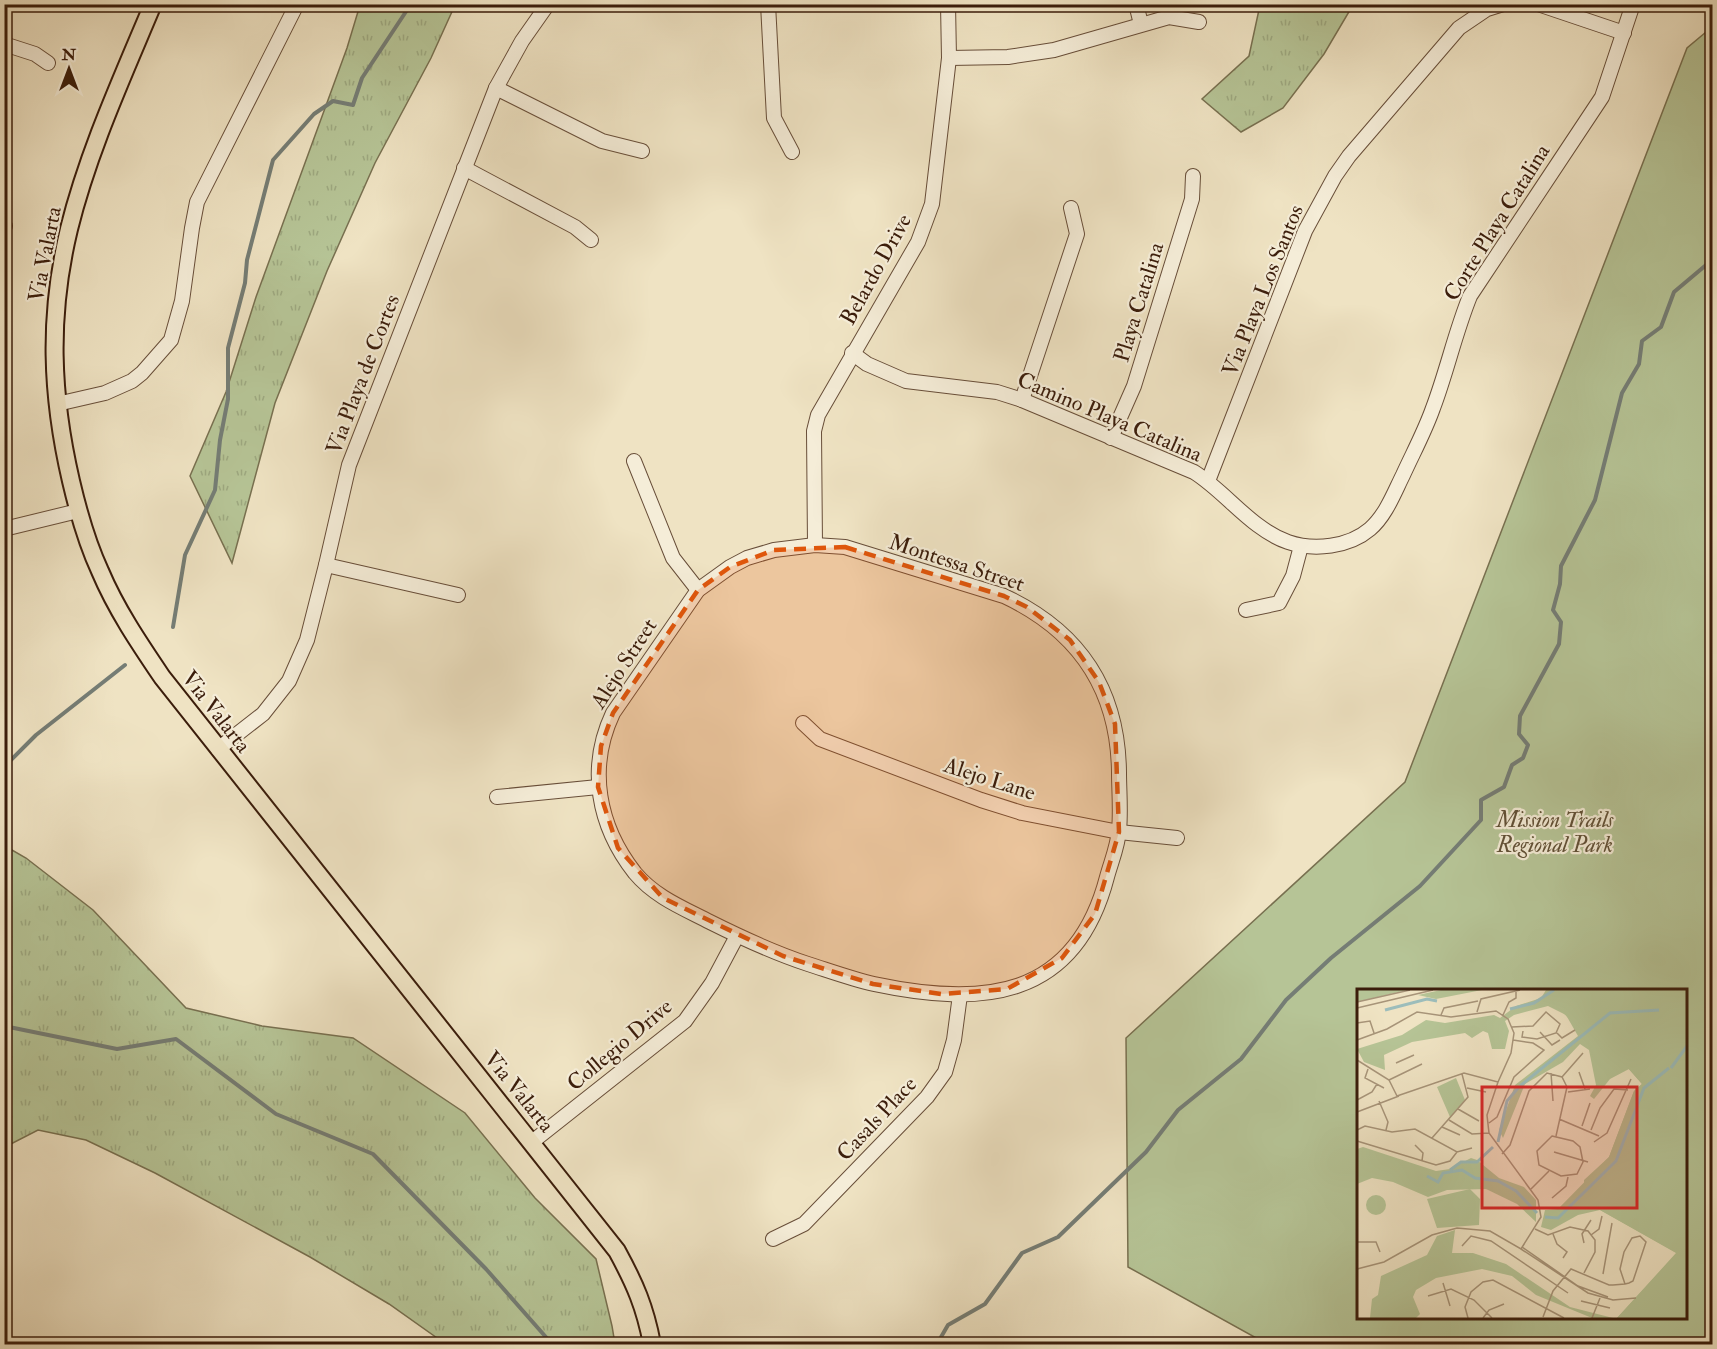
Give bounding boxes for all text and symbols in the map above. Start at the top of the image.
north arrow [39,39,99,99]
text: N [61,45,77,65]
street label: Corte Playa Catalina [1437,138,1557,306]
street label: Via Playa Los Santos [1216,201,1310,380]
street label: Via Valarta [22,203,68,304]
street label: Belardo Drive [834,209,918,330]
street label: Playa Catalina [1107,238,1171,366]
street label: Via Playa de Cortes [320,290,406,458]
street label: Camino Playa Catalina [1013,365,1207,469]
street label: Montessa Street [885,528,1028,598]
street label: Alejo Street [584,613,663,715]
street label: Via Valarta [175,665,258,759]
street label: Alejo Lane [939,751,1039,807]
park label: Mission Trails Regional Park [1495,806,1614,859]
inset map [1357,989,1687,1319]
street label: Collegio Drive [561,993,678,1097]
street label: Via Valarta [478,1045,561,1139]
street label: Casals Place [831,1071,923,1167]

